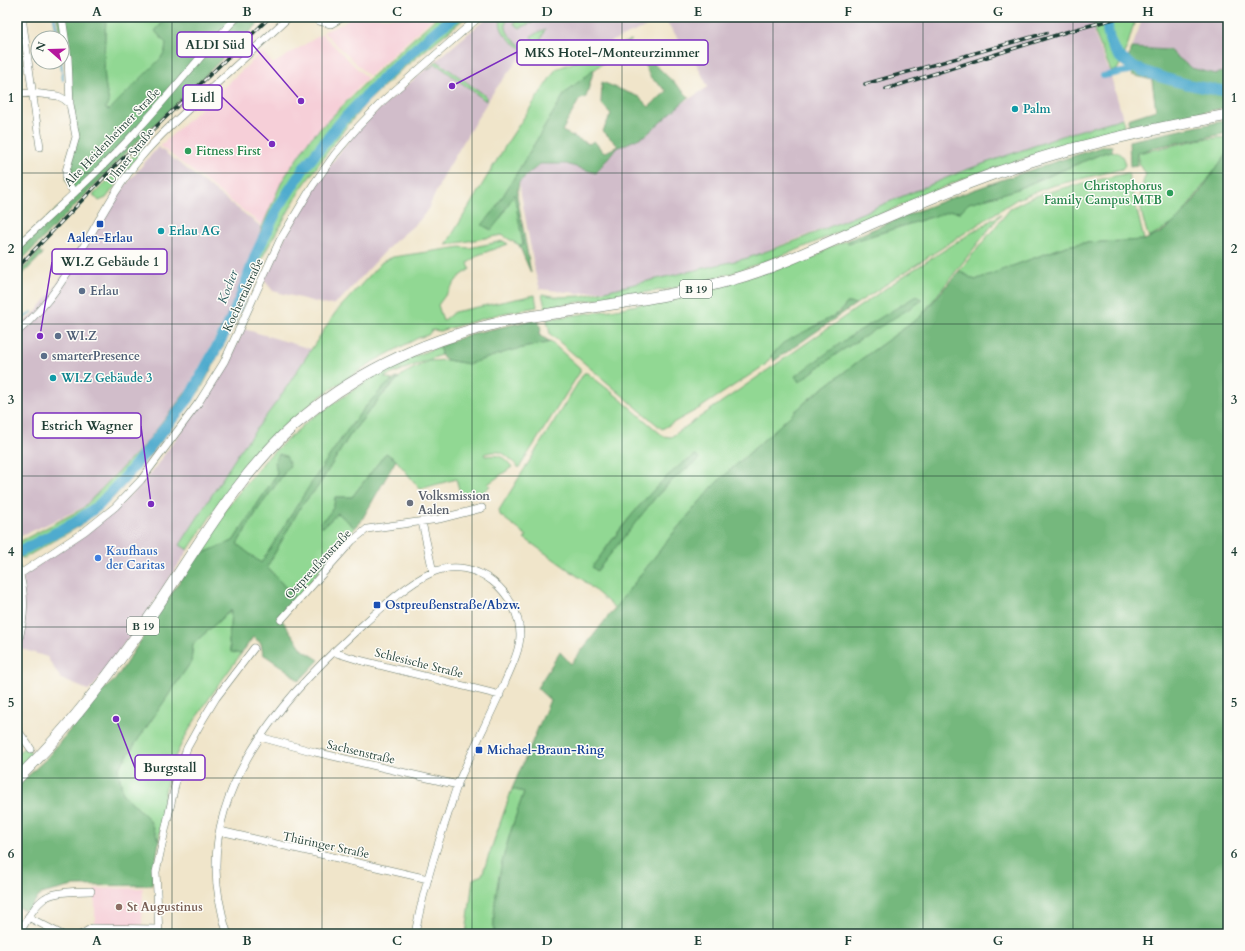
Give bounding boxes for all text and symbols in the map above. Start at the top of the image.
text: A [92,3,102,21]
text: B [242,3,252,21]
text: C [392,3,402,21]
text: D [541,3,553,21]
text: E [694,3,702,21]
text: F [844,3,852,21]
text: G [993,3,1004,21]
text: H [1142,3,1154,21]
north arrow [30,30,70,70]
callout: ALDI Süd [177,32,252,57]
text: ALDI Süd [185,36,245,54]
text: N [32,39,50,54]
callout: MKS Hotel-/Monteurzimmer [517,40,708,65]
text: MKS Hotel-/Monteurzimmer [524,44,700,62]
street label: Alte Heidenheimer Straße [60,84,164,190]
callout: Lidl [183,85,222,110]
text: 1 [8,89,14,107]
text: Lidl [191,89,215,107]
text: 1 [1231,89,1237,107]
place label: Palm [1023,101,1051,117]
marker: Palm [1010,104,1020,114]
street label: Ulmer Straße [102,125,158,187]
place label: Fitness First [196,143,262,159]
marker: Fitness First [183,146,193,156]
place label: Christophorus Family Campus MTB [1044,178,1162,208]
marker: Christophorus Family Campus MTB [1165,188,1175,198]
marker: Aalen-Erlau [95,219,105,229]
place label: Erlau AG [169,223,220,239]
marker: Erlau AG [156,226,166,236]
place label: Aalen-Erlau [67,230,133,246]
text: 2 [8,240,15,258]
text: 2 [1231,240,1238,258]
callout: WI.Z Gebäude 1 [52,249,167,274]
text: WI.Z Gebäude 1 [60,253,160,271]
street label: Kochertalstraße [219,256,267,334]
water label: Kocher [213,267,243,307]
road number: B 19 [680,280,712,298]
place label: Erlau [90,283,119,299]
marker: Erlau [77,286,87,296]
place label: WI.Z [65,328,97,344]
marker: WI.Z [53,331,63,341]
place label: smarterPresence [52,348,140,364]
marker: smarterPresence [39,351,49,361]
place label: WI.Z Gebäude 3 [60,370,152,386]
marker: WI.Z Gebäude 3 [48,373,58,383]
text: 3 [8,391,15,409]
text: 3 [1231,391,1238,409]
callout: Estrich Wagner [33,413,141,438]
text: Estrich Wagner [41,417,134,435]
place label: Volksmission Aalen [418,488,490,518]
marker: Volksmission Aalen [405,498,415,508]
street label: Ostpreußenstraße [281,526,355,602]
text: 4 [8,543,15,561]
place label: Kaufhaus der Caritas [106,543,165,573]
text: 4 [1231,543,1238,561]
marker: Kaufhaus der Caritas [93,553,103,563]
place label: Ostpreußenstraße/Abzw. [385,597,520,613]
marker: Ostpreußenstraße/Abzw. [372,600,382,610]
road number: B 19 [127,617,159,635]
street label: Schlesische Straße [373,644,465,682]
text: 5 [8,694,14,712]
text: 5 [1231,694,1237,712]
street label: Sachsenstraße [325,736,397,768]
place label: Michael-Braun-Ring [487,742,605,758]
marker: Michael-Braun-Ring [474,745,484,755]
callout: Burgstall [135,755,205,780]
text: Burgstall [143,759,197,777]
street label: Thüringer Straße [281,828,371,862]
text: 6 [8,845,15,863]
text: 6 [1231,845,1238,863]
place label: St Augustinus [127,899,203,915]
marker: St Augustinus [114,902,124,912]
text: A [92,932,102,950]
text: B [242,932,252,950]
text: C [392,932,402,950]
text: D [541,932,553,950]
text: E [694,932,702,950]
text: F [844,932,852,950]
text: G [993,932,1004,950]
text: H [1142,932,1154,950]

